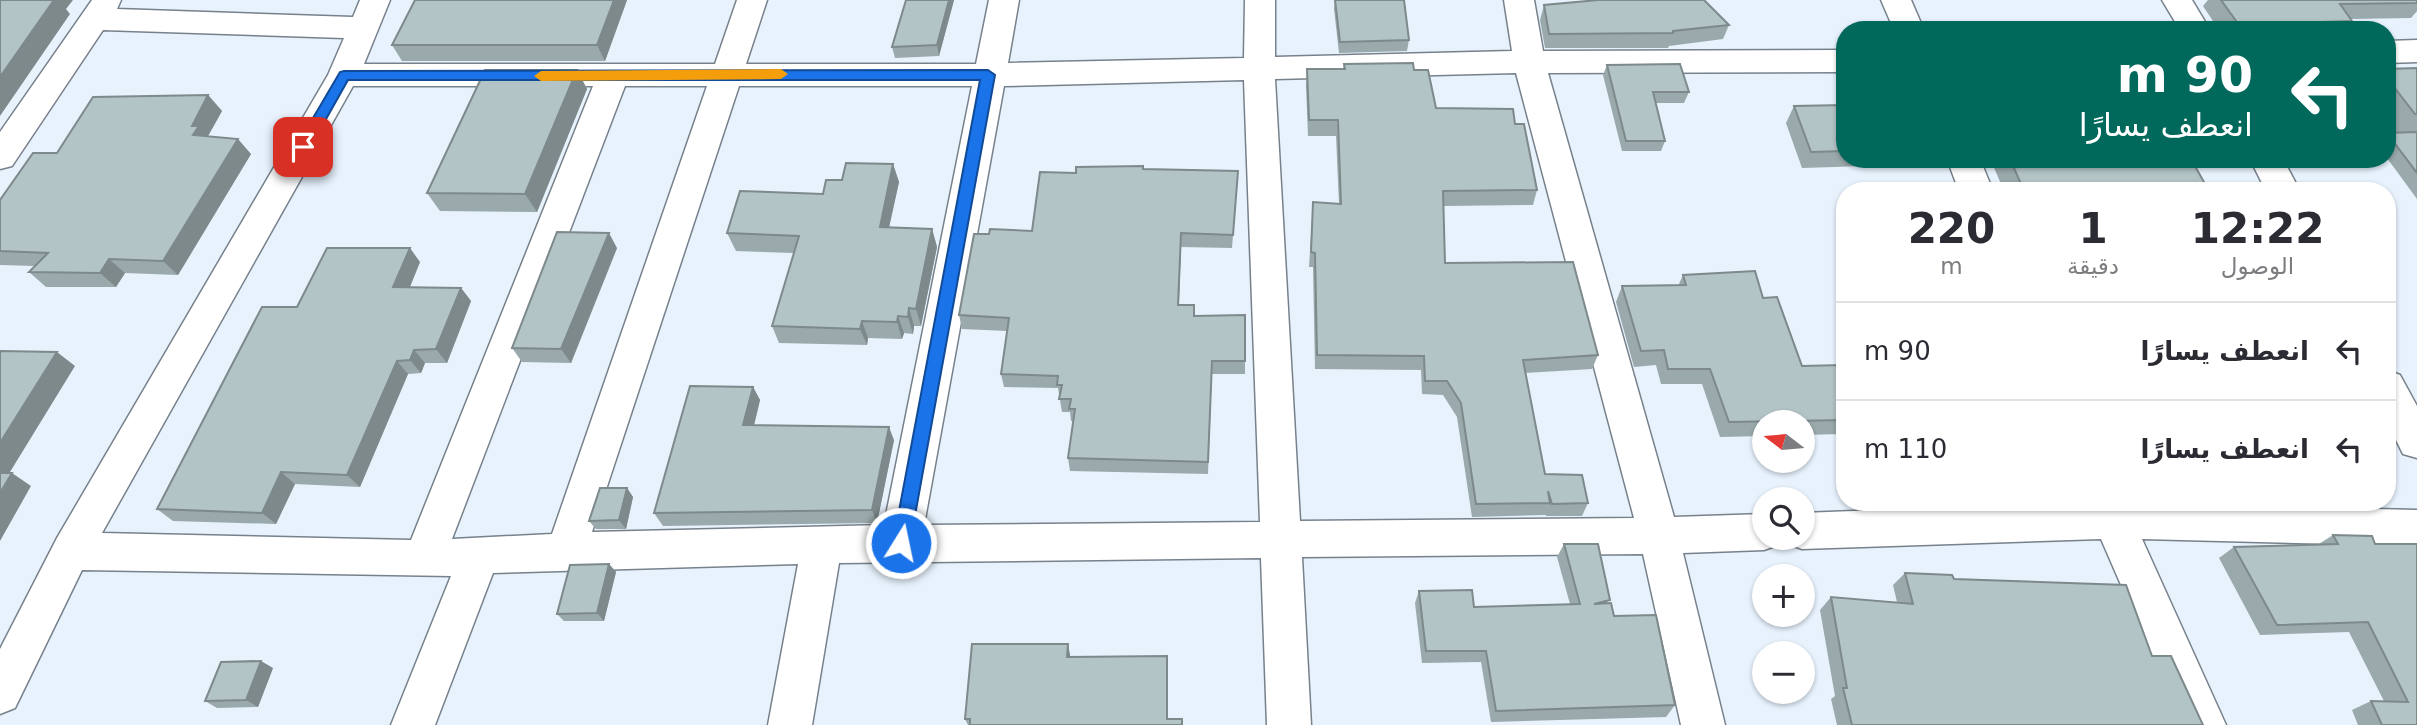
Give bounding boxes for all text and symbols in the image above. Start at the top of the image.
text: 90 m [2117,47,2253,104]
icon: left [2277,49,2368,140]
text: انعطف يسارًا [2079,106,2253,144]
pin [273,117,333,177]
icon: arrive [284,128,322,166]
text: 220 [1908,204,1995,253]
text: 1 [2078,204,2108,253]
text: 12:22 [2191,204,2324,253]
text: m [1940,253,1963,279]
text: دقيقة [2067,253,2119,279]
text: الوصول [2221,253,2294,279]
icon: left [2330,332,2368,370]
text: 90 m [1864,336,1931,366]
text: انعطف يسارًا [2140,336,2309,366]
north arrow [1752,410,1815,472]
map controls [1752,410,1815,704]
icon: left [2330,430,2368,468]
text: 110 m [1864,434,1947,464]
text: انعطف يسارًا [2140,434,2309,464]
button: search [1752,487,1815,550]
position arrow [864,506,938,580]
button: + [1752,564,1815,627]
button: − [1752,641,1815,704]

